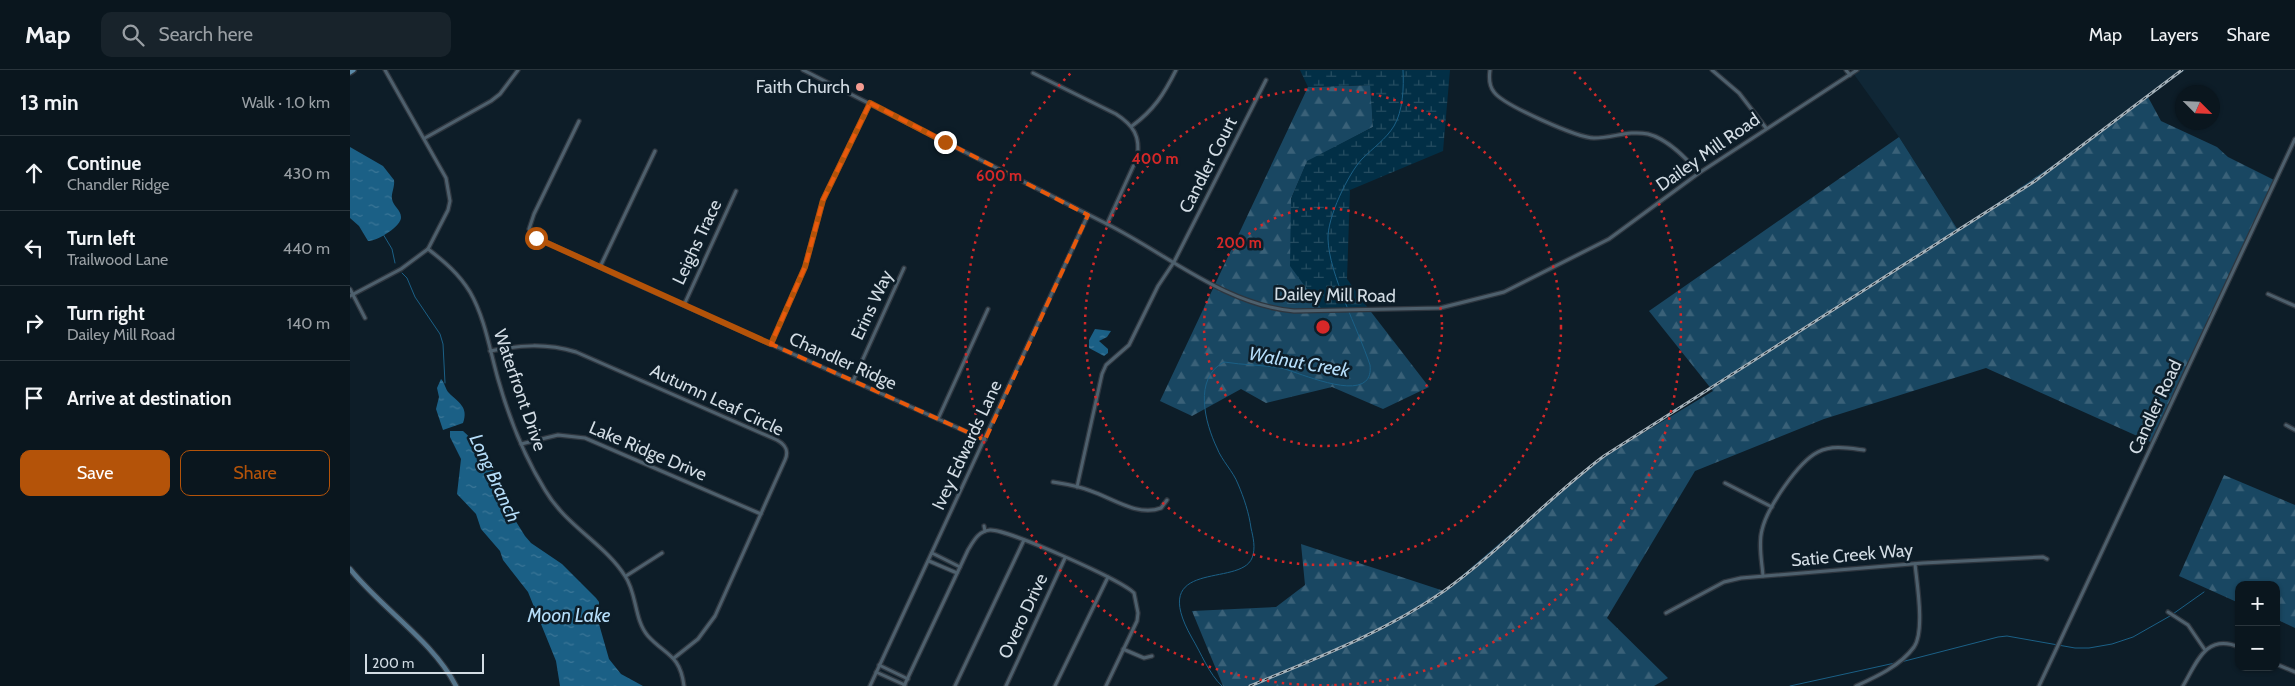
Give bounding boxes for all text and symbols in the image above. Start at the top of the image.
search box [101,12,451,57]
text: Map [25,20,71,49]
icon: search [119,21,147,49]
text: Search here [159,23,253,46]
text: Map [2089,24,2122,46]
text: Layers [2150,24,2199,46]
text: Share [2227,24,2270,46]
place label: Faith Church [756,76,850,98]
marker: Faith Church [854,81,866,93]
north arrow [2175,85,2220,130]
text: 13 min [20,90,79,115]
text: Walk · 1.0 km [242,93,330,112]
street label: Dailey Mill Road [1652,108,1764,196]
street label: Candler Court [1174,113,1242,217]
route end [934,131,957,154]
text: 400 m [1132,150,1178,168]
text: Continue [67,152,141,175]
icon: ahead [20,159,48,187]
text: 430 m [283,164,330,183]
text: 600 m [976,167,1022,185]
text: Chandler Ridge [67,175,170,194]
street label: Leighs Trace [668,196,726,288]
text: Turn left [67,227,135,250]
route start [525,227,548,250]
icon: left [20,234,48,262]
text: 200 m [1216,234,1262,252]
text: 440 m [283,239,330,258]
text: Trailwood Lane [67,250,168,269]
street label: Erins Way [846,267,898,343]
street label: Dailey Mill Road [1274,283,1396,307]
text: Turn right [67,302,145,325]
icon: right [20,309,48,337]
text: 140 m [287,314,330,333]
centre of rings [1314,318,1332,336]
text: Dailey Mill Road [67,325,175,344]
street label: Waterfront Drive [489,326,551,454]
street label: Chandler Ridge [786,327,900,395]
water label: Walnut Creek [1247,342,1352,382]
street label: Candler Road [2123,356,2187,458]
street label: Autumn Leaf Circle [647,359,787,441]
street label: Ivey Edwards Lane [927,377,1007,513]
icon: arrive [20,384,48,412]
text: Arrive at destination [67,387,231,410]
street label: Lake Ridge Drive [586,416,710,486]
water label: Long Branch [465,430,525,526]
button: Save [20,450,170,496]
button: Share [180,450,330,496]
street label: Satie Creek Way [1790,539,1914,571]
street label: Overo Drive [994,570,1052,662]
map controls [2235,581,2280,671]
button: + [2235,581,2280,626]
water label: Moon Lake [527,604,611,627]
button: − [2235,626,2280,671]
scale bar [365,651,484,674]
text: 200 m [372,654,414,672]

